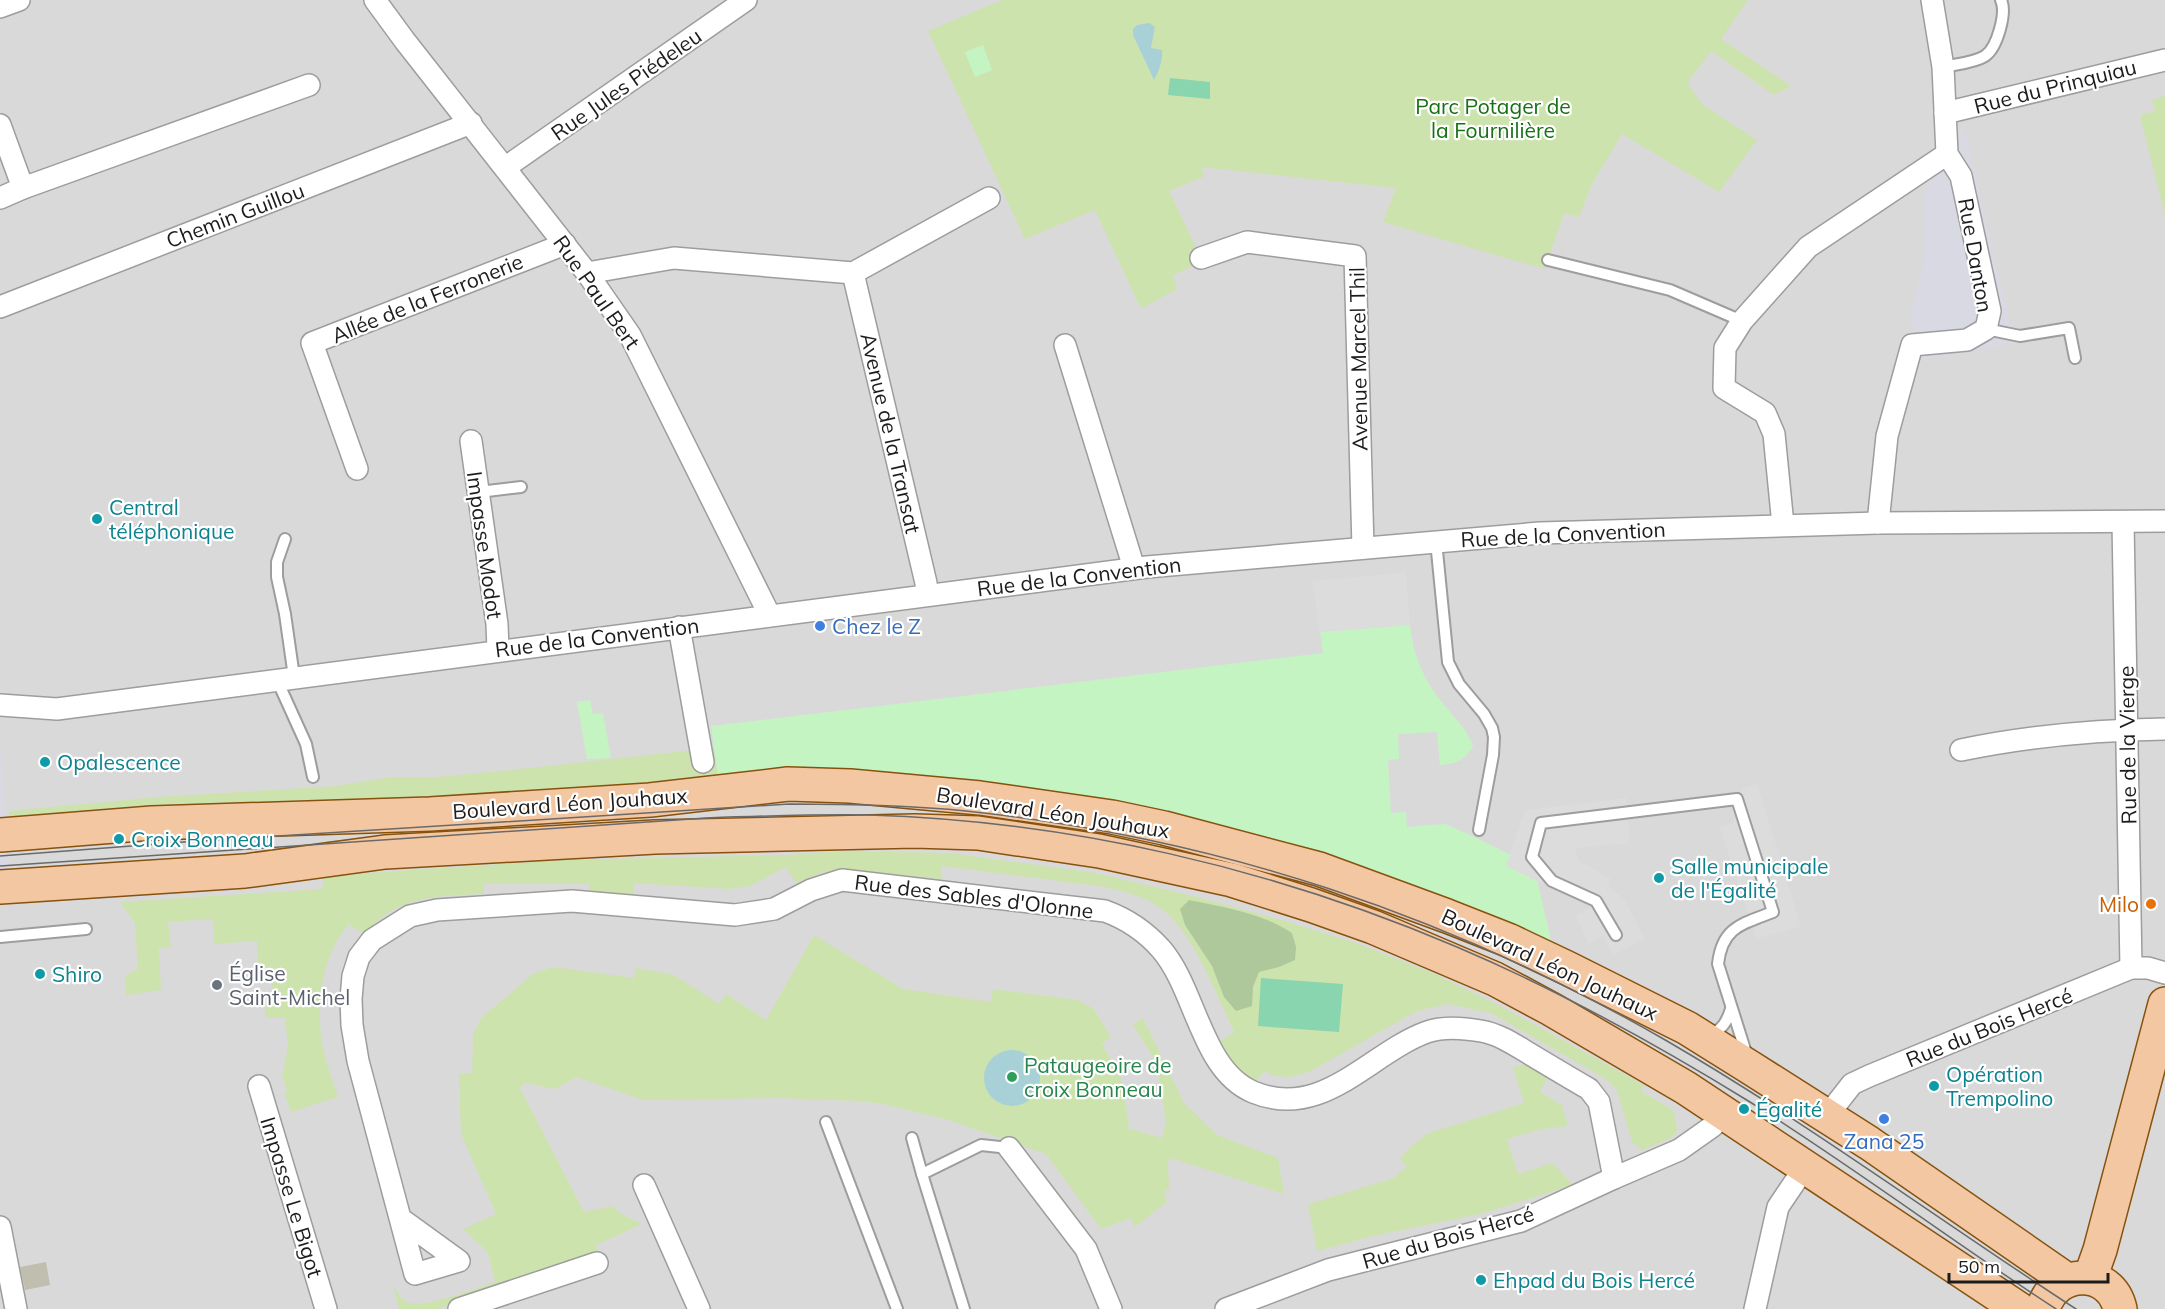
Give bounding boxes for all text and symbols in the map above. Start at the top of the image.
street label: Rue Jules Piédeleu [546,22,706,146]
street label: Rue du Prinquiau [1971,53,2139,119]
park label: Parc Potager de la Fournilière [1415,93,1571,143]
street label: Chemin Guillou [162,177,308,253]
street label: Rue Danton [1953,196,1999,314]
street label: Rue Paul Bert [548,230,646,354]
street label: Allée de la Ferronerie [328,248,526,348]
street label: Avenue Marcel Thil [1343,267,1373,451]
street label: Avenue de la Transat [855,330,927,536]
street label: Impasse Modot [462,470,508,620]
place label: Central téléphonique [109,494,234,544]
marker: Central téléphonique [90,512,104,526]
street label: Rue de la Convention [1460,516,1666,552]
street label: Rue de la Convention [976,551,1182,601]
street label: Rue de la Convention [494,612,700,662]
place label: Chez le Z [832,613,921,639]
marker: Chez le Z [813,619,827,633]
street label: Rue de la Vierge [2113,665,2141,825]
place label: Opalescence [57,749,181,775]
marker: Opalescence [38,755,52,769]
street label: Boulevard Léon Jouhaux [935,781,1171,843]
street label: Boulevard Léon Jouhaux [452,782,688,824]
place label: Croix Bonneau [131,826,274,852]
marker: Croix Bonneau [112,832,126,846]
place label: Salle municipale de l'Égalité [1671,853,1828,903]
street label: Rue des Sables d'Olonne [853,868,1095,924]
marker: Salle municipale de l'Égalité [1652,871,1666,885]
place label: Milo [2099,891,2139,917]
marker: Milo [2144,897,2158,911]
street label: Boulevard Léon Jouhaux [1438,902,1662,1026]
place label: Église Saint-Michel [229,960,350,1010]
place label: Shiro [52,961,102,987]
marker: Shiro [33,967,47,981]
marker: Église Saint-Michel [210,978,224,992]
street label: Rue du Bois Hercé [1902,982,2076,1072]
place label: Pataugeoire de croix Bonneau [1024,1052,1171,1102]
place label: Opération Trempolino [1946,1061,2053,1111]
marker: Pataugeoire de croix Bonneau [1005,1070,1019,1084]
marker: Opération Trempolino [1927,1079,1941,1093]
place label: Égalité [1756,1096,1822,1122]
marker: Égalité [1737,1102,1751,1116]
marker: Zana 25 [1877,1112,1891,1126]
street label: Impasse Le Bigot [255,1114,329,1280]
place label: Zana 25 [1844,1128,1924,1154]
street label: Rue du Bois Hercé [1359,1200,1537,1274]
scale bar [1949,1246,2108,1284]
text: 50 m [1958,1255,2000,1278]
place label: Ehpad du Bois Hercé [1493,1267,1695,1293]
marker: Ehpad du Bois Hercé [1474,1273,1488,1287]

